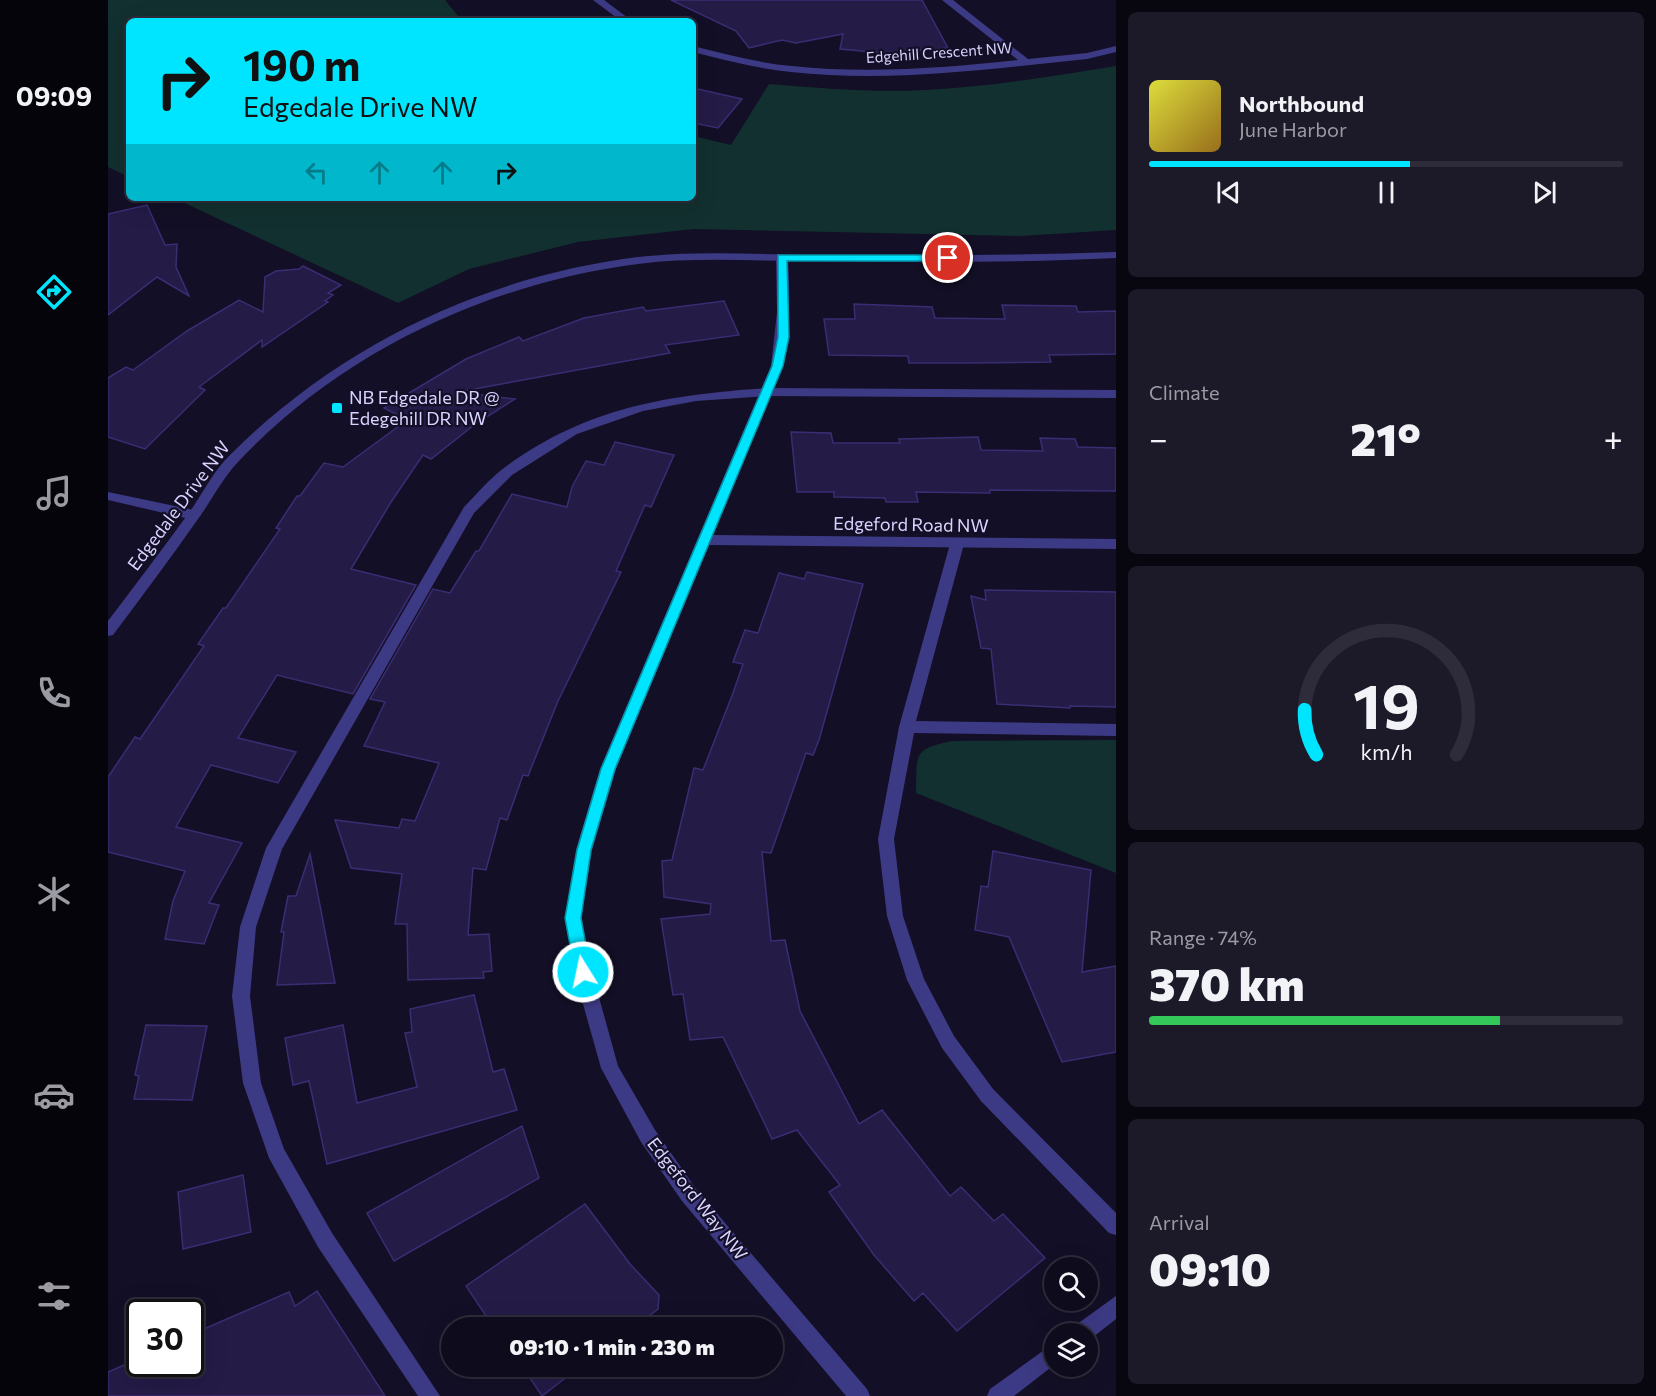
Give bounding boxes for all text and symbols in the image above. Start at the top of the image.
text: 190 m [243,38,361,90]
street label: Edgehill Crescent NW [865,38,1013,66]
icon: right [144,42,222,120]
text: 09:09 [16,79,92,112]
text: Edgedale Drive NW [243,90,478,123]
text: Northbound [1239,90,1364,117]
text: June Harbor [1239,117,1347,141]
icon: left [300,156,333,189]
icon: ahead [363,156,396,189]
icon: ahead [426,156,459,189]
icon: right [489,156,522,189]
icon: previous [1212,176,1245,209]
icon: pause [1370,176,1403,209]
icon: next [1528,176,1561,209]
pin [922,232,973,283]
icon: arrive [931,241,964,274]
icon: directions [33,271,75,313]
text: Climate [1149,380,1219,404]
place label: NB Edgedale DR @ Edegehill DR NW [349,386,500,429]
marker: NB Edgedale DR @ Edegehill DR NW [330,401,344,415]
text: 21° [1350,410,1421,465]
text: − [1149,417,1168,458]
text: + [1604,417,1623,458]
street label: Edgedale Drive NW [122,436,234,574]
icon: music [33,472,75,514]
street label: Edgeford Road NW [833,512,989,536]
text: 19 [1353,666,1419,742]
icon: phone [33,672,75,714]
text: km/h [1360,738,1412,764]
icon: climate [33,873,75,915]
text: Range · 74% [1149,925,1257,949]
position arrow [551,940,615,1004]
text: 370 km [1149,955,1305,1010]
icon: car [33,1074,75,1116]
street label: Edgeford Way NW [643,1133,752,1264]
text: Arrival [1149,1210,1210,1234]
text: 09:10 [1149,1240,1271,1295]
map controls [1044,1257,1098,1377]
button: search [1044,1257,1098,1311]
icon: filters [33,1275,75,1317]
speed limit sign: 30 [126,1299,204,1377]
button: layers [1044,1323,1098,1377]
text: 09:10 · 1 min · 230 m [509,1333,715,1360]

